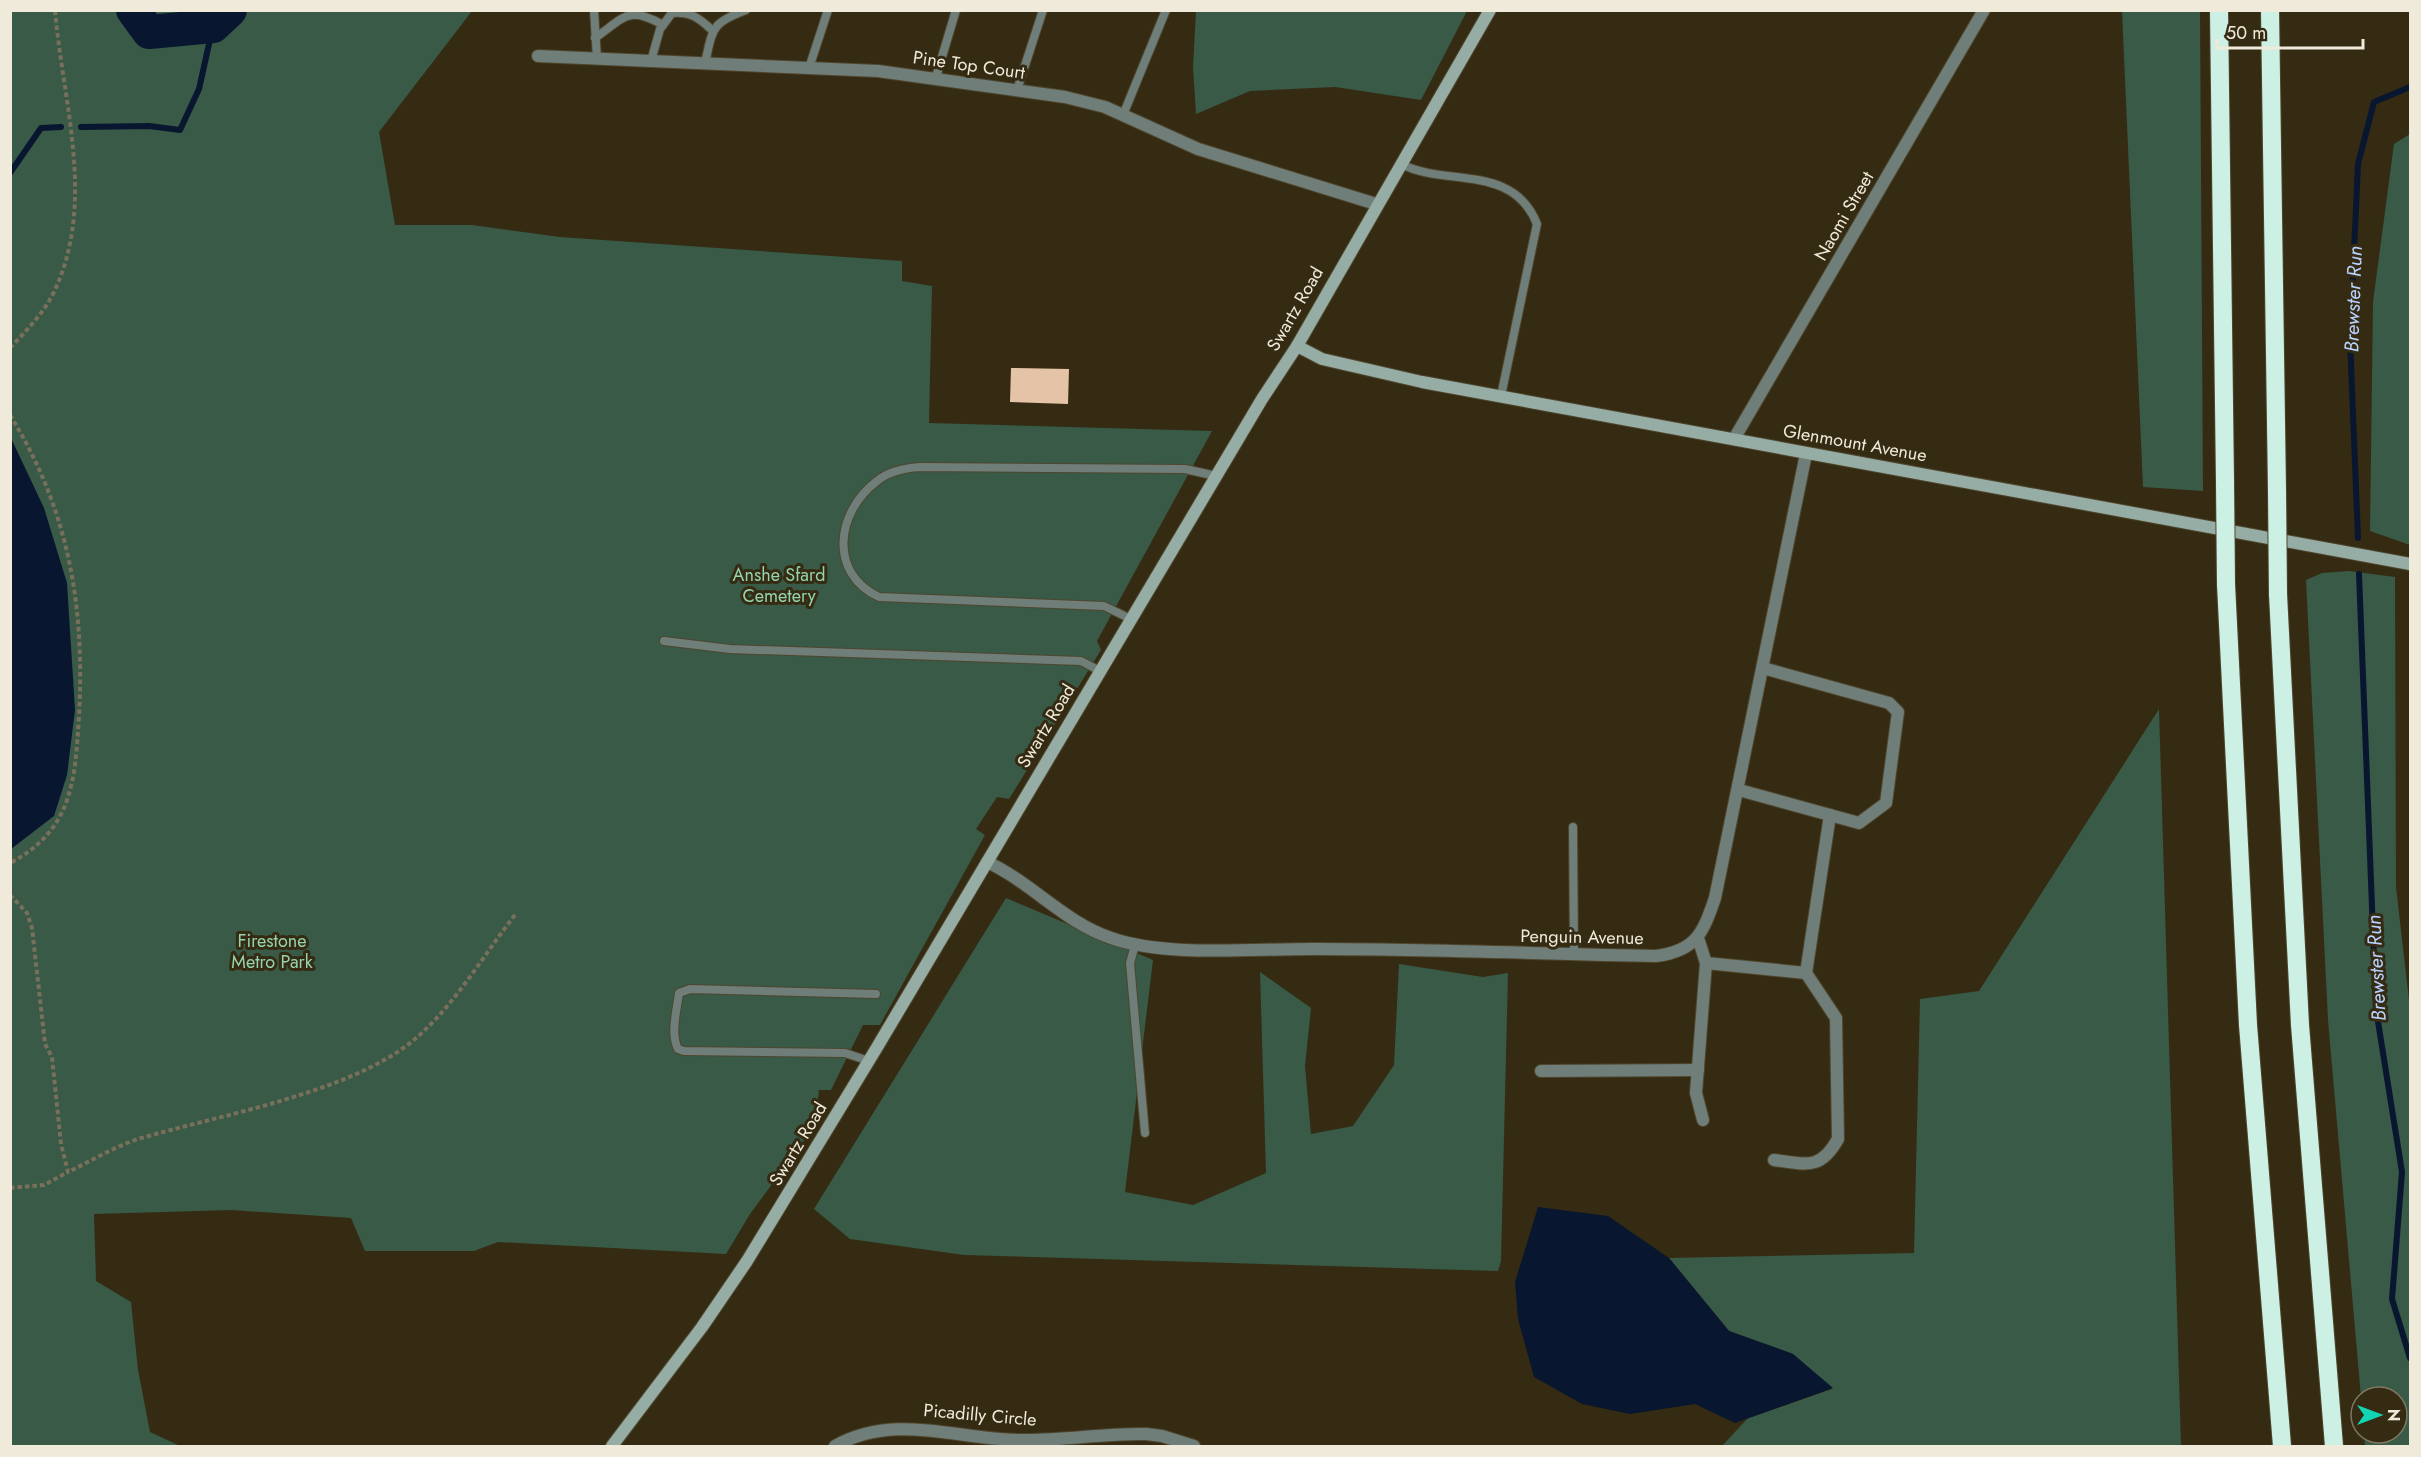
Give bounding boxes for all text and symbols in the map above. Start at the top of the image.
scale bar [2217,12,2362,50]
text: 50 m [2226,20,2266,46]
street label: Pine Top Court [911,44,1027,86]
street label: Naomi Street [1808,166,1880,266]
water label: Brewster Run [2337,245,2370,353]
street label: Swartz Road [1260,262,1330,356]
street label: Glenmount Avenue [1781,418,1929,468]
park label: Anshe Sfard Cemetery [733,562,825,609]
street label: Swartz Road [1011,679,1081,773]
water label: Brewster Run [2359,914,2394,1022]
street label: Penguin Avenue [1520,923,1644,951]
park label: Firestone Metro Park [231,928,313,975]
street label: Swartz Road [763,1097,833,1191]
north arrow [2349,1385,2409,1445]
street label: Picadilly Circle [922,1397,1038,1433]
text: N [2382,1409,2405,1421]

